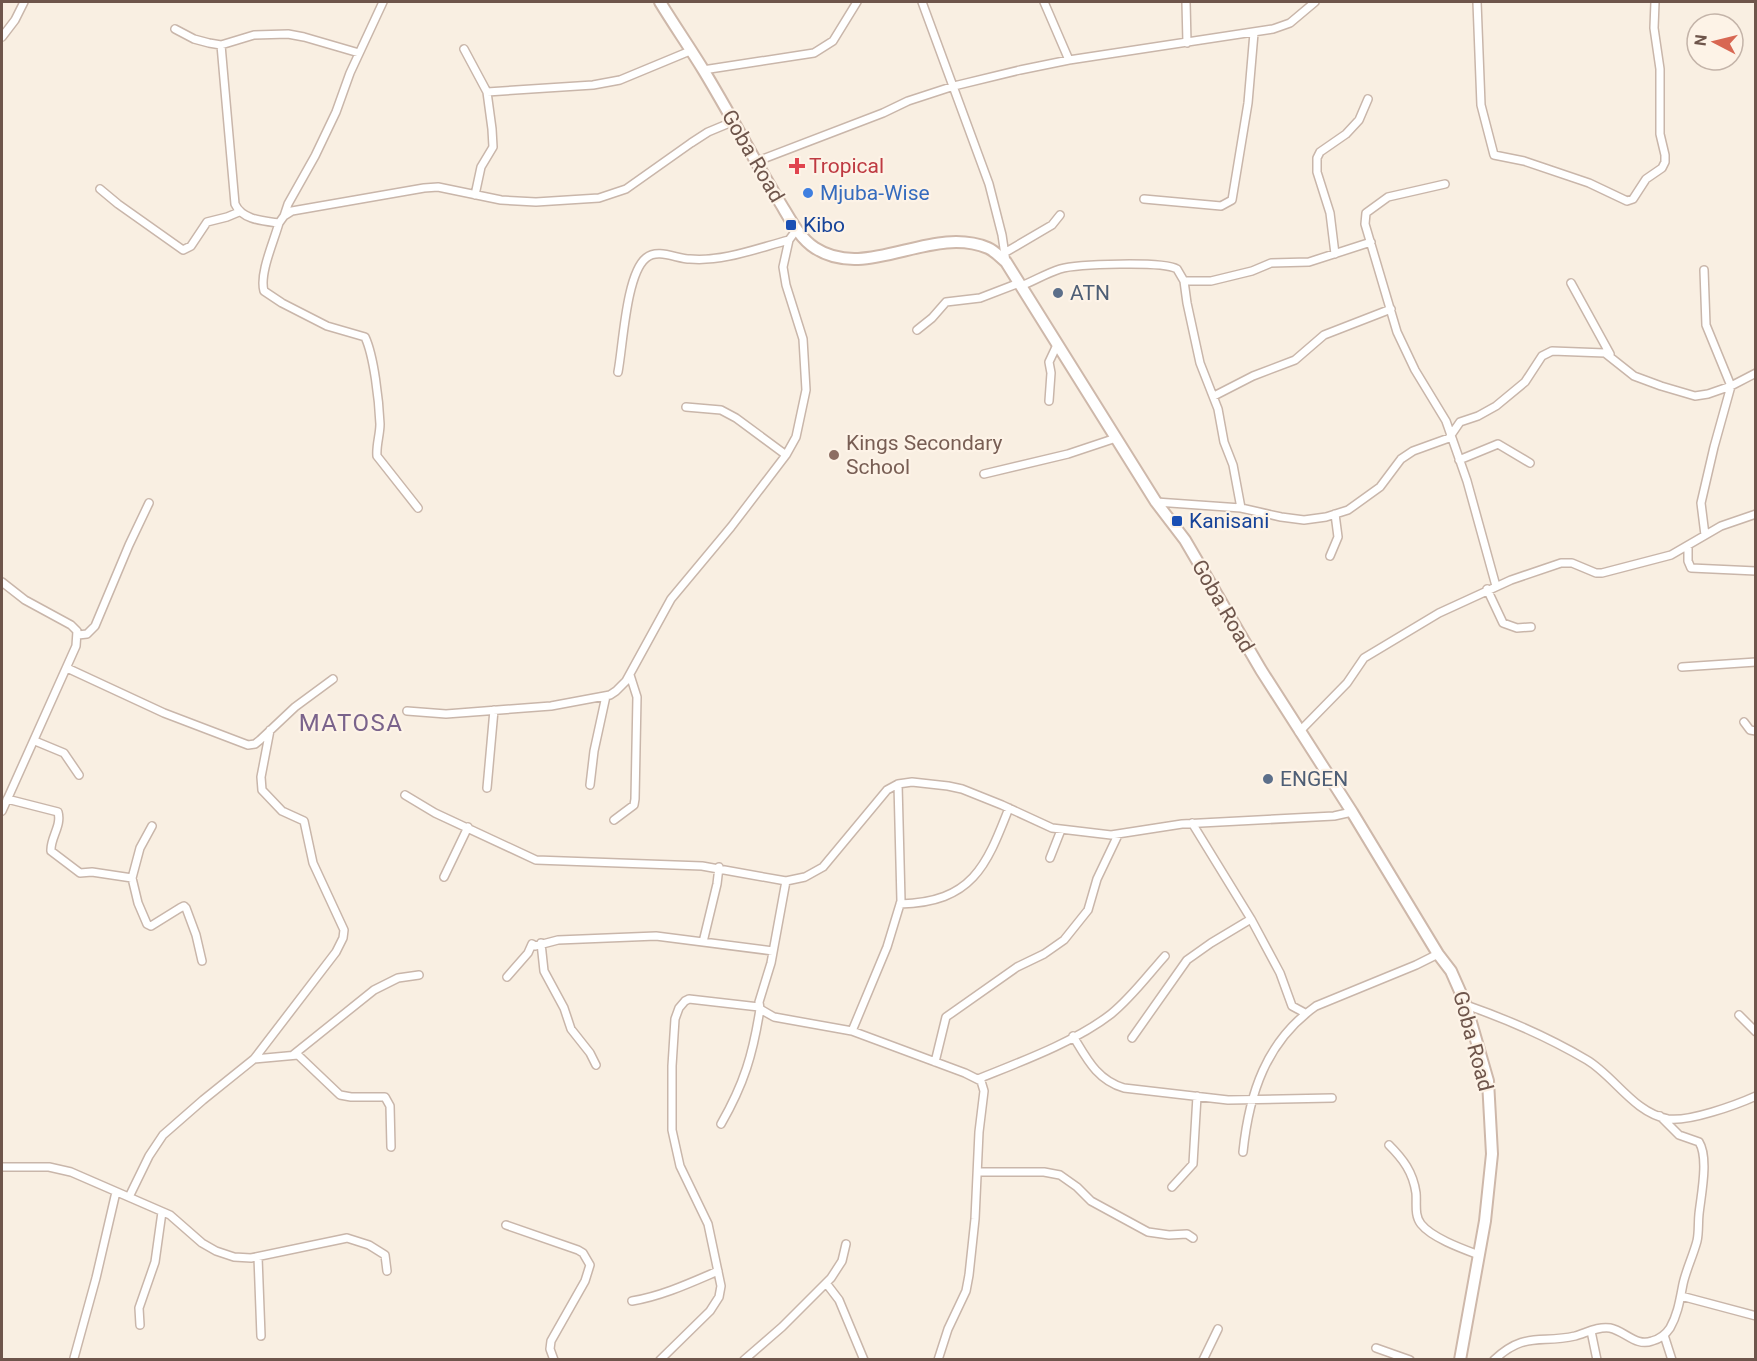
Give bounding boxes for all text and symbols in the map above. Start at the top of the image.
north arrow [1685,12,1745,72]
text: N [1690,33,1711,47]
street label: Goba Road [717,105,789,207]
place label: Tropical [809,154,884,178]
marker: Tropical [790,159,804,173]
place label: Mjuba-Wise [820,181,930,205]
marker: Mjuba-Wise [801,186,815,200]
place label: Kibo [803,213,845,237]
marker: Kibo [784,218,798,232]
place label: ATN [1070,281,1110,305]
marker: ATN [1051,286,1065,300]
place label: Kings Secondary School [846,431,1002,479]
marker: Kings Secondary School [827,448,841,462]
place label: Kanisani [1189,509,1269,533]
marker: Kanisani [1170,514,1184,528]
street label: Goba Road [1187,555,1259,657]
district label: MATOSA [299,709,403,737]
place label: ENGEN [1280,767,1348,791]
marker: ENGEN [1261,772,1275,786]
street label: Goba Road [1448,988,1498,1094]

